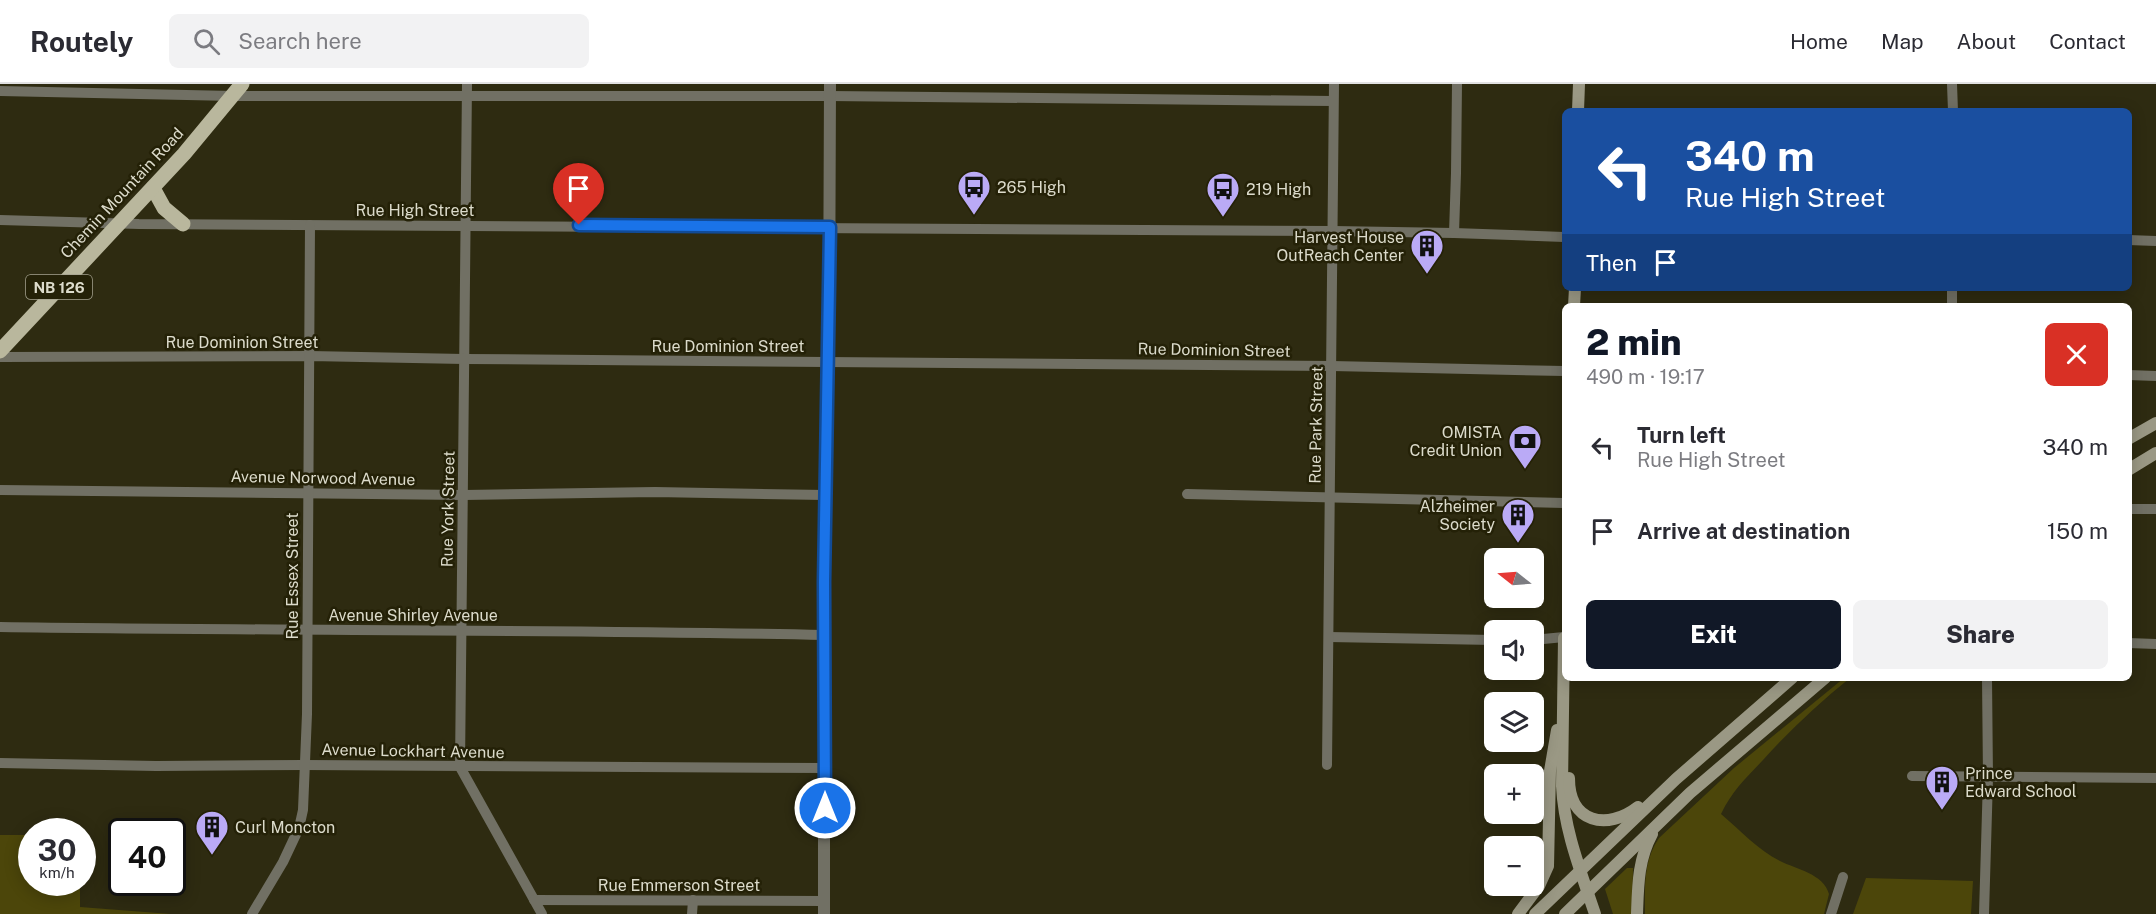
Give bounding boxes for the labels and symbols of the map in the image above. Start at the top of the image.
street label: Chemin Mountain Road [56,124,188,262]
pin [553,163,604,225]
bus stop icon: 265 High [956,169,992,216]
bus stop icon: 219 High [1205,171,1241,218]
place label: 265 High [997,178,1066,197]
place label: 219 High [1246,180,1311,199]
street label: Rue High Street [356,201,474,220]
place label: Harvest House OutReach Center [1276,228,1404,265]
building icon: Harvest House OutReach Center [1409,228,1445,275]
road number: NB 126 [26,275,92,299]
street label: Rue Dominion Street [166,333,318,352]
street label: Rue Dominion Street [652,337,804,356]
street label: Rue Dominion Street [1137,339,1291,361]
street label: Rue Park Street [1305,366,1327,484]
place label: OMISTA Credit Union [1409,423,1502,460]
bank icon: OMISTA Credit Union [1507,423,1543,470]
street label: Rue York Street [437,451,459,567]
street label: Avenue Norwood Avenue [230,467,416,489]
place label: Alzheimer Society [1419,497,1495,534]
building icon: Alzheimer Society [1500,497,1536,544]
street label: Rue Essex Street [283,513,302,639]
north arrow [1484,548,1544,608]
street label: Avenue Shirley Avenue [328,606,498,625]
street label: Avenue Lockhart Avenue [321,740,505,762]
building icon: Prince Edward School [1924,764,1960,811]
place label: Prince Edward School [1965,764,2077,801]
position arrow [793,776,857,840]
building icon: Curl Moncton [194,809,230,856]
speed limit sign: 40 [108,818,186,896]
place label: Curl Moncton [235,818,335,837]
street label: Rue Emmerson Street [598,876,760,895]

